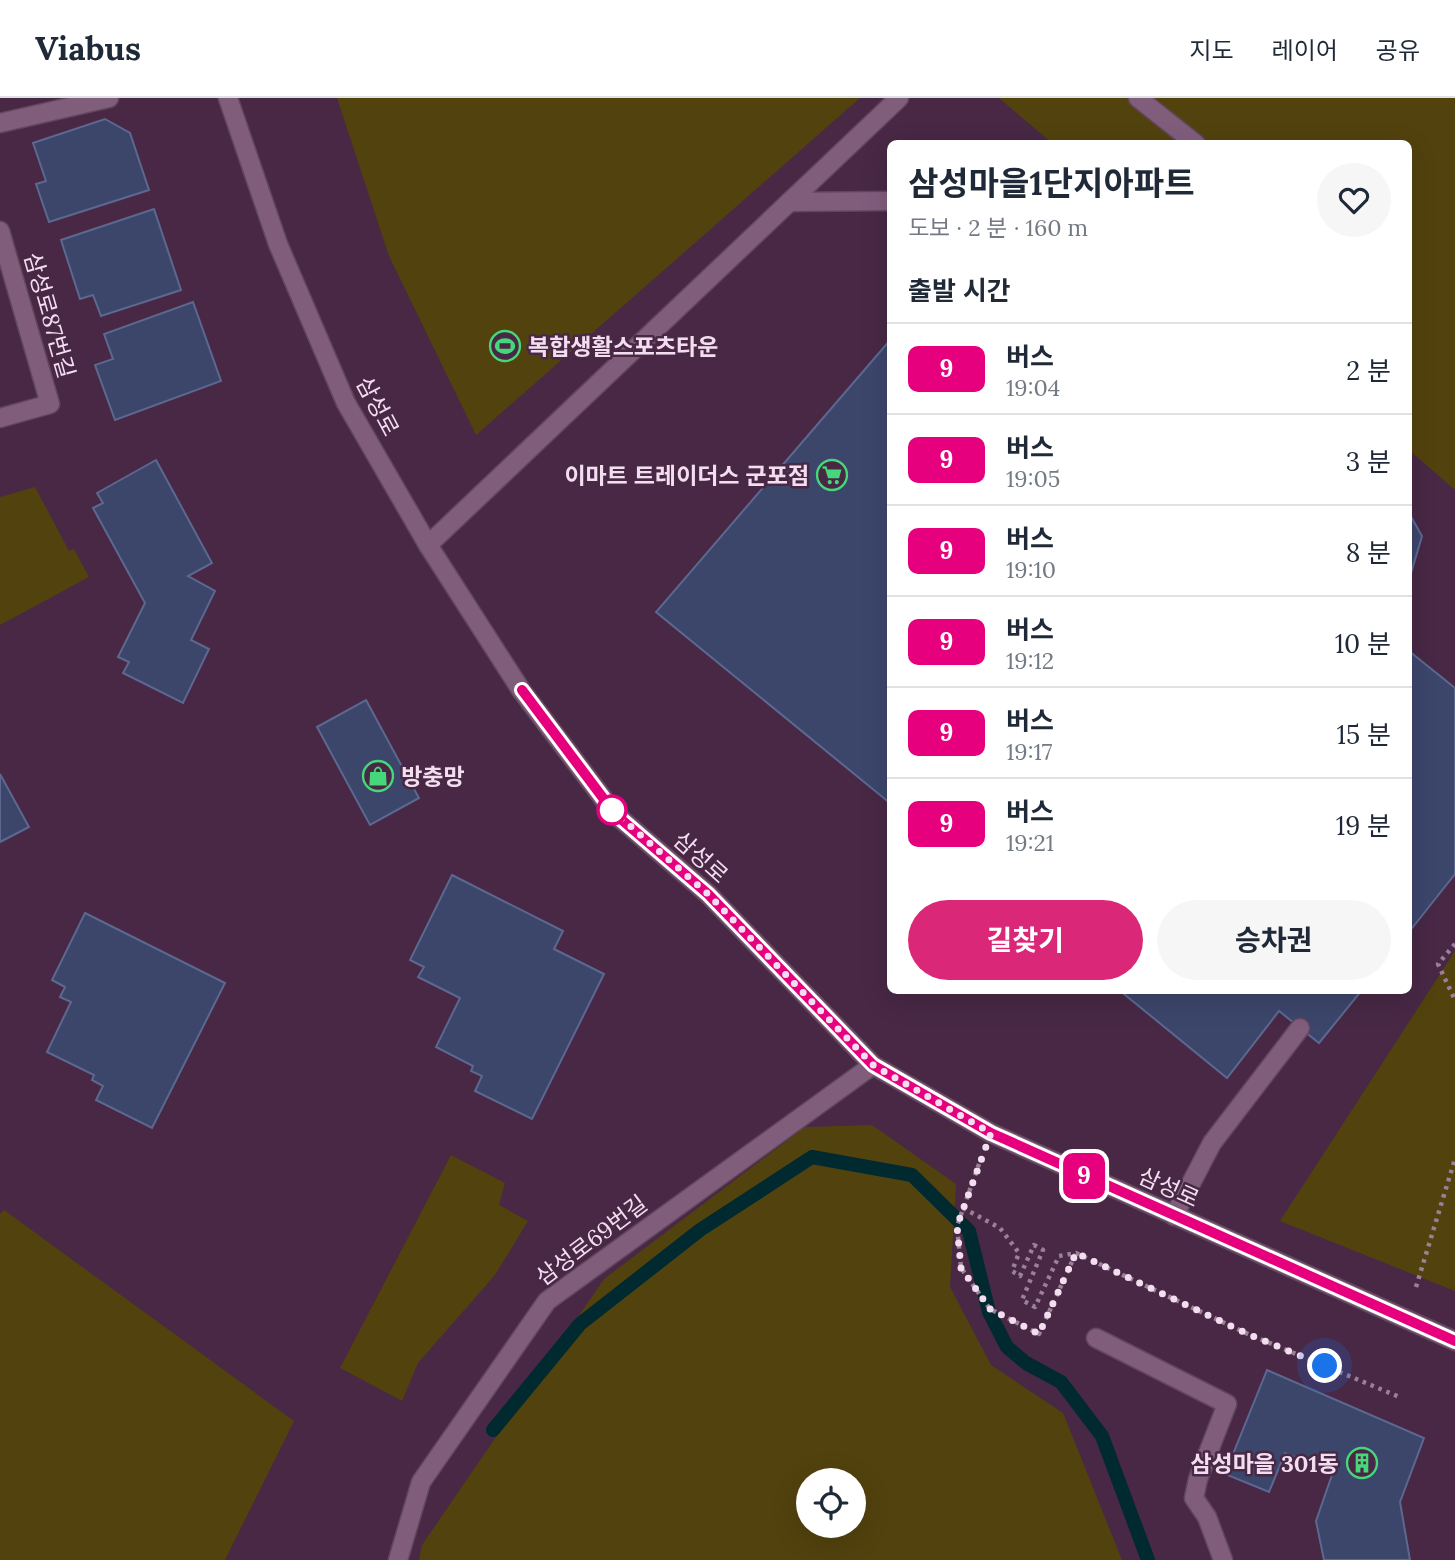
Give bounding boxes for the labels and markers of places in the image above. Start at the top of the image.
sports icon: 복합생활스포츠타운 [488,329,522,363]
place label: 복합생활스포츠타운 [528,332,718,361]
supermarket icon: 이마트 트레이더스 군포점 [815,458,849,492]
place label: 이마트 트레이더스 군포점 [564,461,809,490]
shop icon: 방충망 [361,759,395,793]
place label: 방충망 [401,762,464,791]
unlabelled marker [597,795,627,825]
building icon: 삼성마을 301동 [1345,1446,1379,1480]
place label: 삼성마을 301동 [1190,1449,1339,1478]

